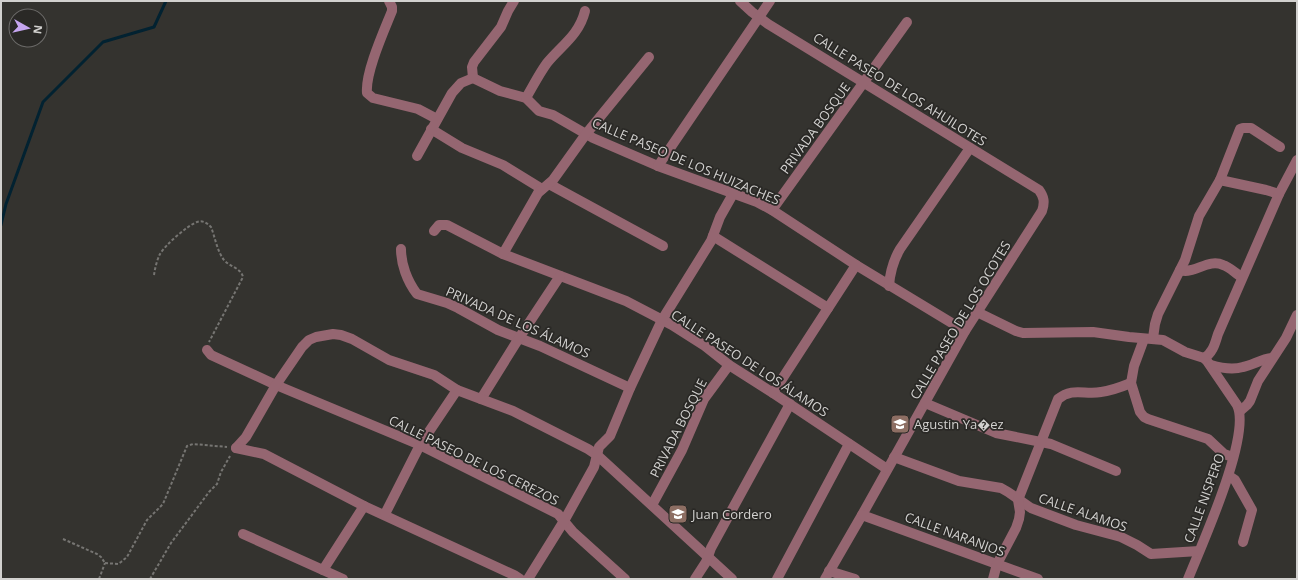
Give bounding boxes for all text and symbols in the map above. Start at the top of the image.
north arrow [8,8,48,48]
text: N [30,24,46,35]
street label: CALLE PASEO DE LOS AHUILOTES [810,28,990,150]
street label: PRIVADA BOSQUE [776,79,854,177]
street label: CALLE PASEO DE LOS HUIZACHES [589,113,783,209]
street label: CALLE PASEO DE LOS OCOTES [905,237,1015,403]
street label: PRIVADA DE LOS ÁLAMOS [443,282,593,362]
street label: CALLE PASEO DE LOS ÁLAMOS [668,305,832,421]
street label: PRIVADA BOSQUE [645,375,711,481]
street label: CALLE PASEO DE LOS CEREZOS [386,411,562,509]
school or university icon: Agustin Ya�ez [889,413,911,435]
place label: Agustin Ya�ez [914,415,1004,433]
street label: CALLE NISPERO [1179,451,1229,545]
street label: CALLE ALAMOS [1036,488,1130,536]
school or university icon: Juan Cordero [667,503,689,525]
place label: Juan Cordero [690,505,772,523]
street label: CALLE NARANJOS [902,508,1008,560]

